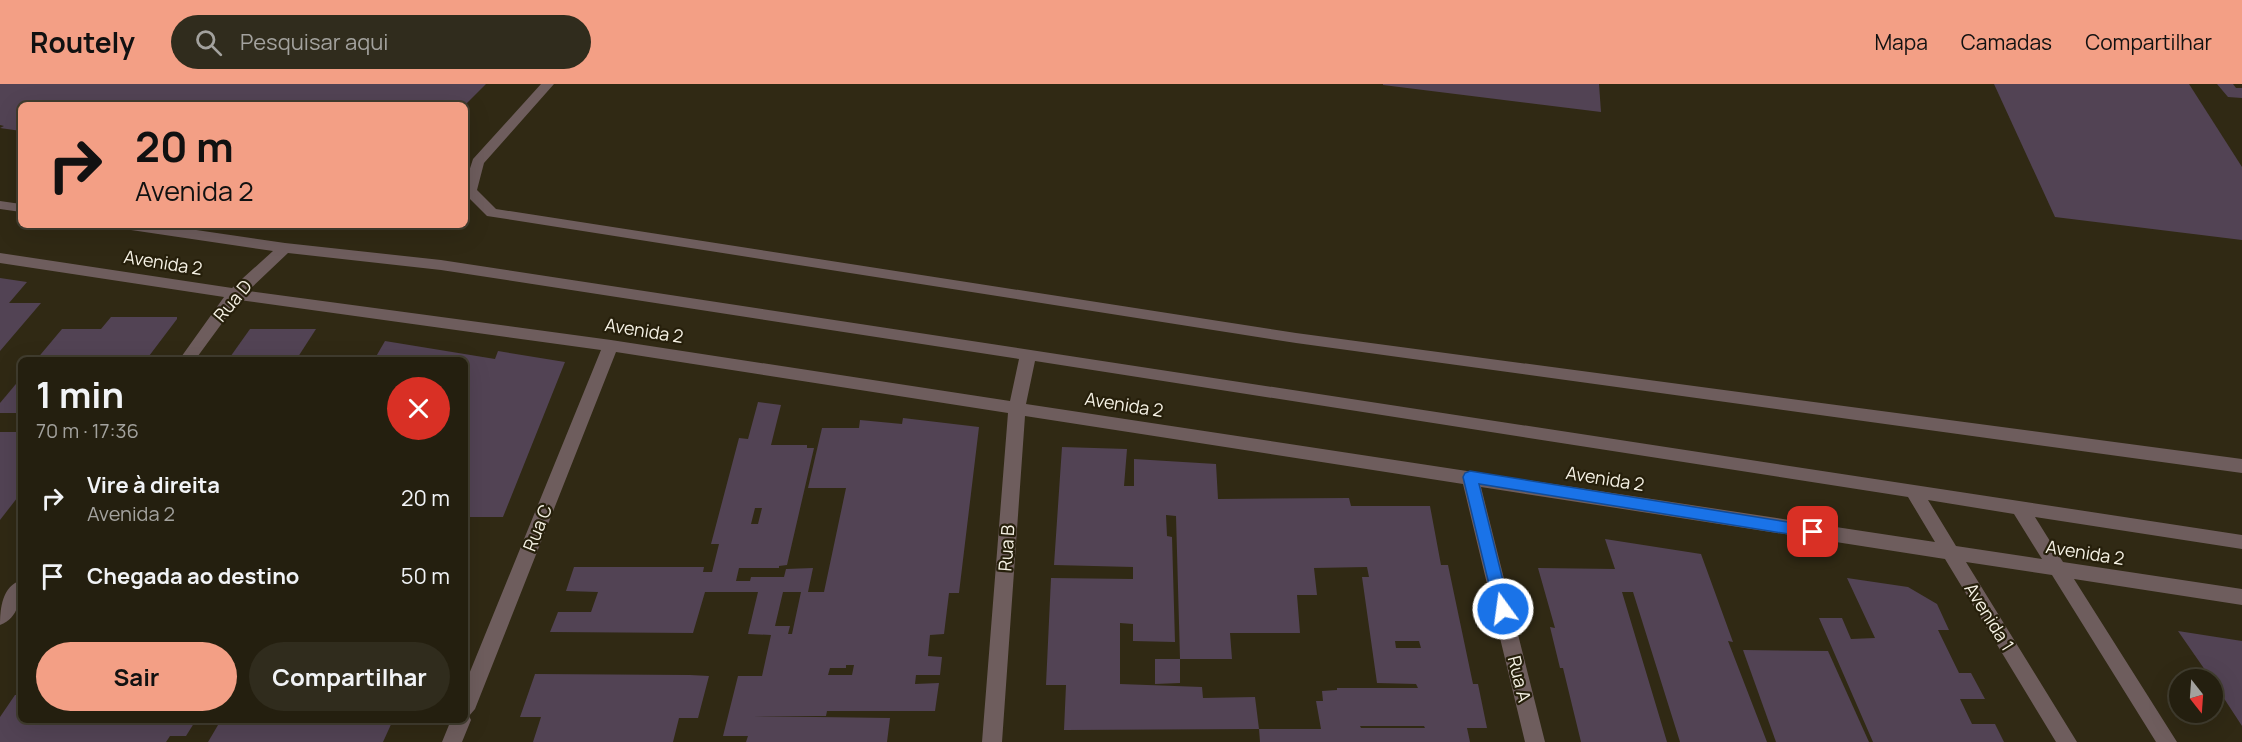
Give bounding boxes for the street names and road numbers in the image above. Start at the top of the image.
street label: Avenida 2 [122,244,204,280]
street label: Rua D [208,274,257,326]
street label: Avenida 2 [603,312,685,348]
street label: Avenida 2 [1083,386,1165,422]
street label: Avenida 2 [1564,460,1646,496]
street label: Rua C [517,501,557,555]
street label: Rua B [992,524,1020,572]
street label: Avenida 2 [2044,534,2126,570]
street label: Avenida 1 [1960,578,2020,655]
street label: Rua A [1503,653,1537,705]

